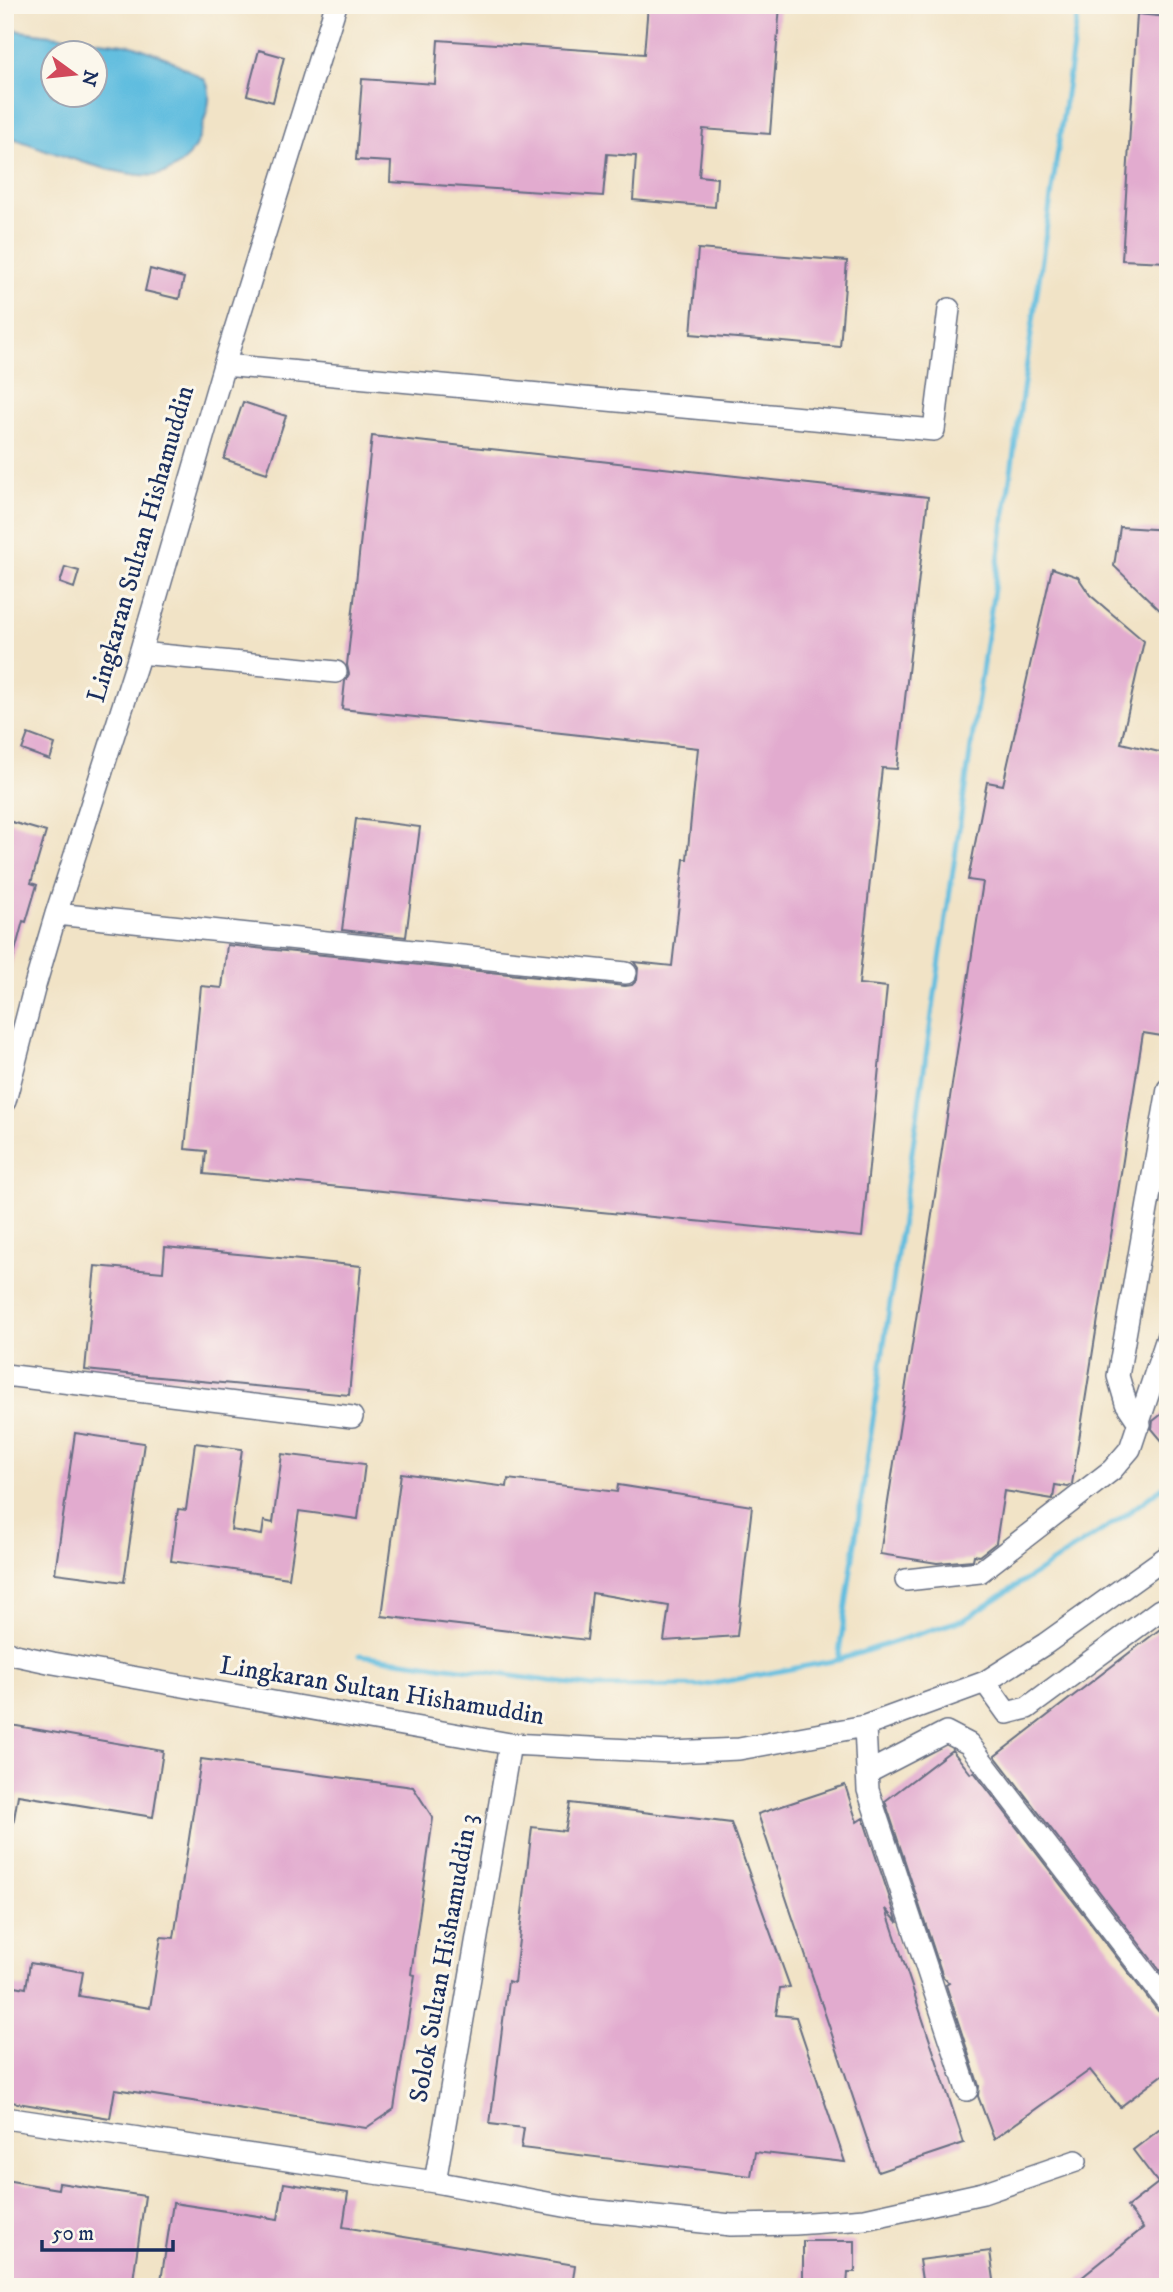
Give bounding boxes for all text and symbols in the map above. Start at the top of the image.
north arrow [38,38,108,108]
text: N [76,67,102,89]
street label: Lingkaran Sultan Hishamuddin [80,381,202,706]
street label: Lingkaran Sultan Hishamuddin [217,1649,547,1733]
street label: Solok Sultan Hishamuddin 3 [402,1811,486,2105]
scale bar [42,2208,173,2252]
text: 50 m [52,2221,94,2247]

